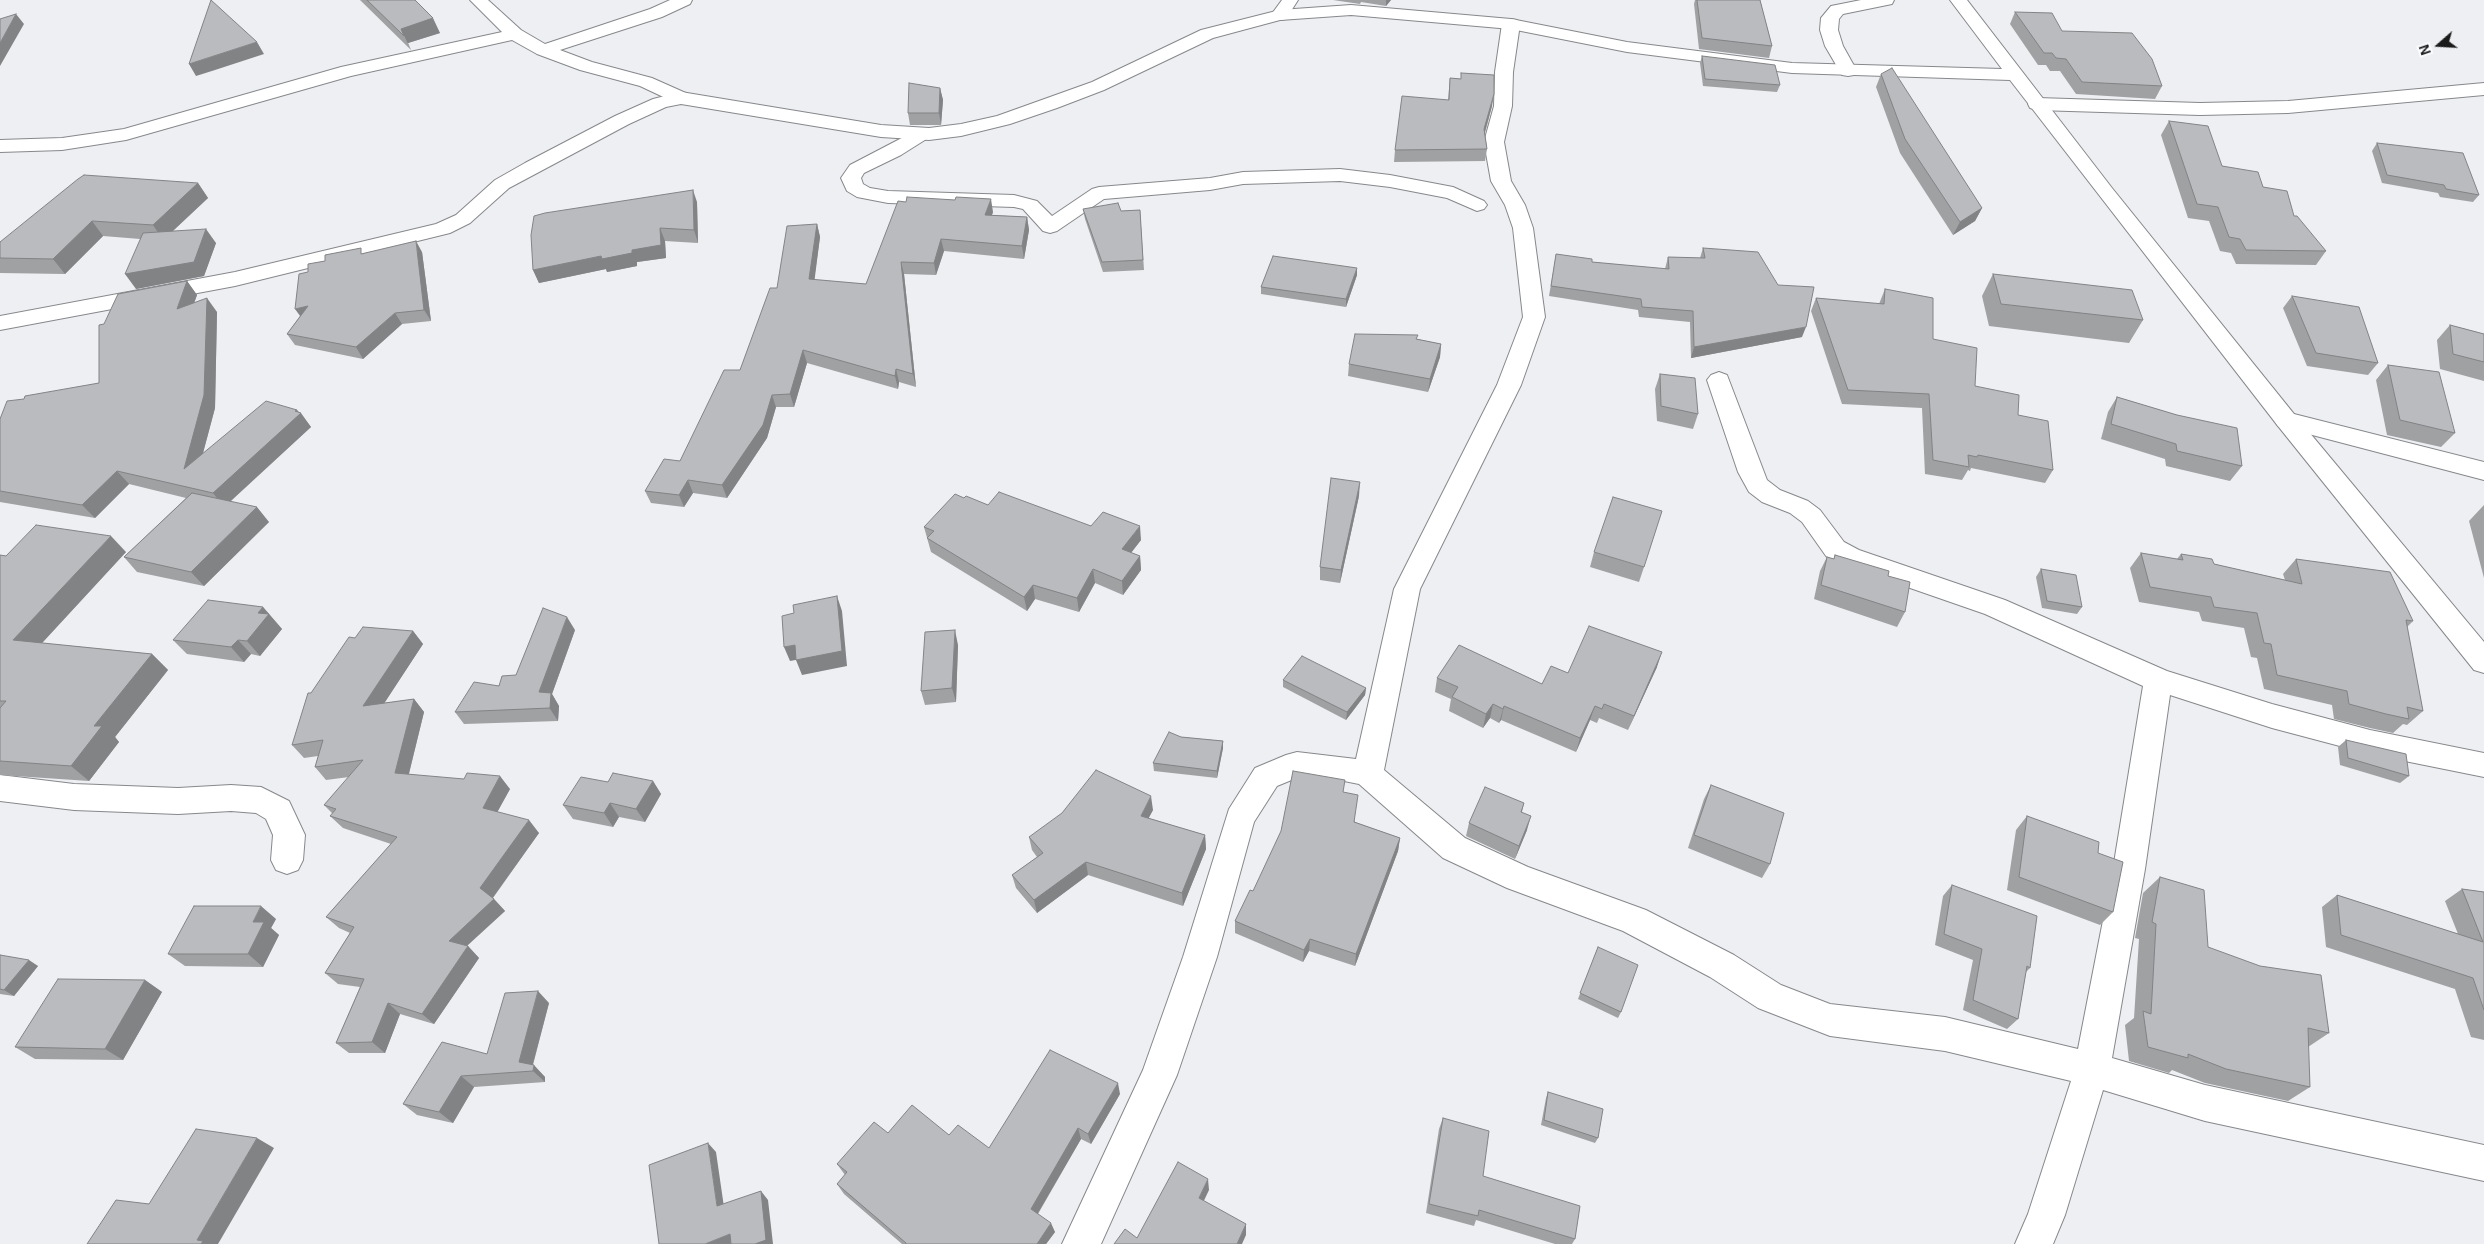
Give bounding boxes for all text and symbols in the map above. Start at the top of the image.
north arrow [2414,20,2464,70]
text: N [2416,42,2434,57]

